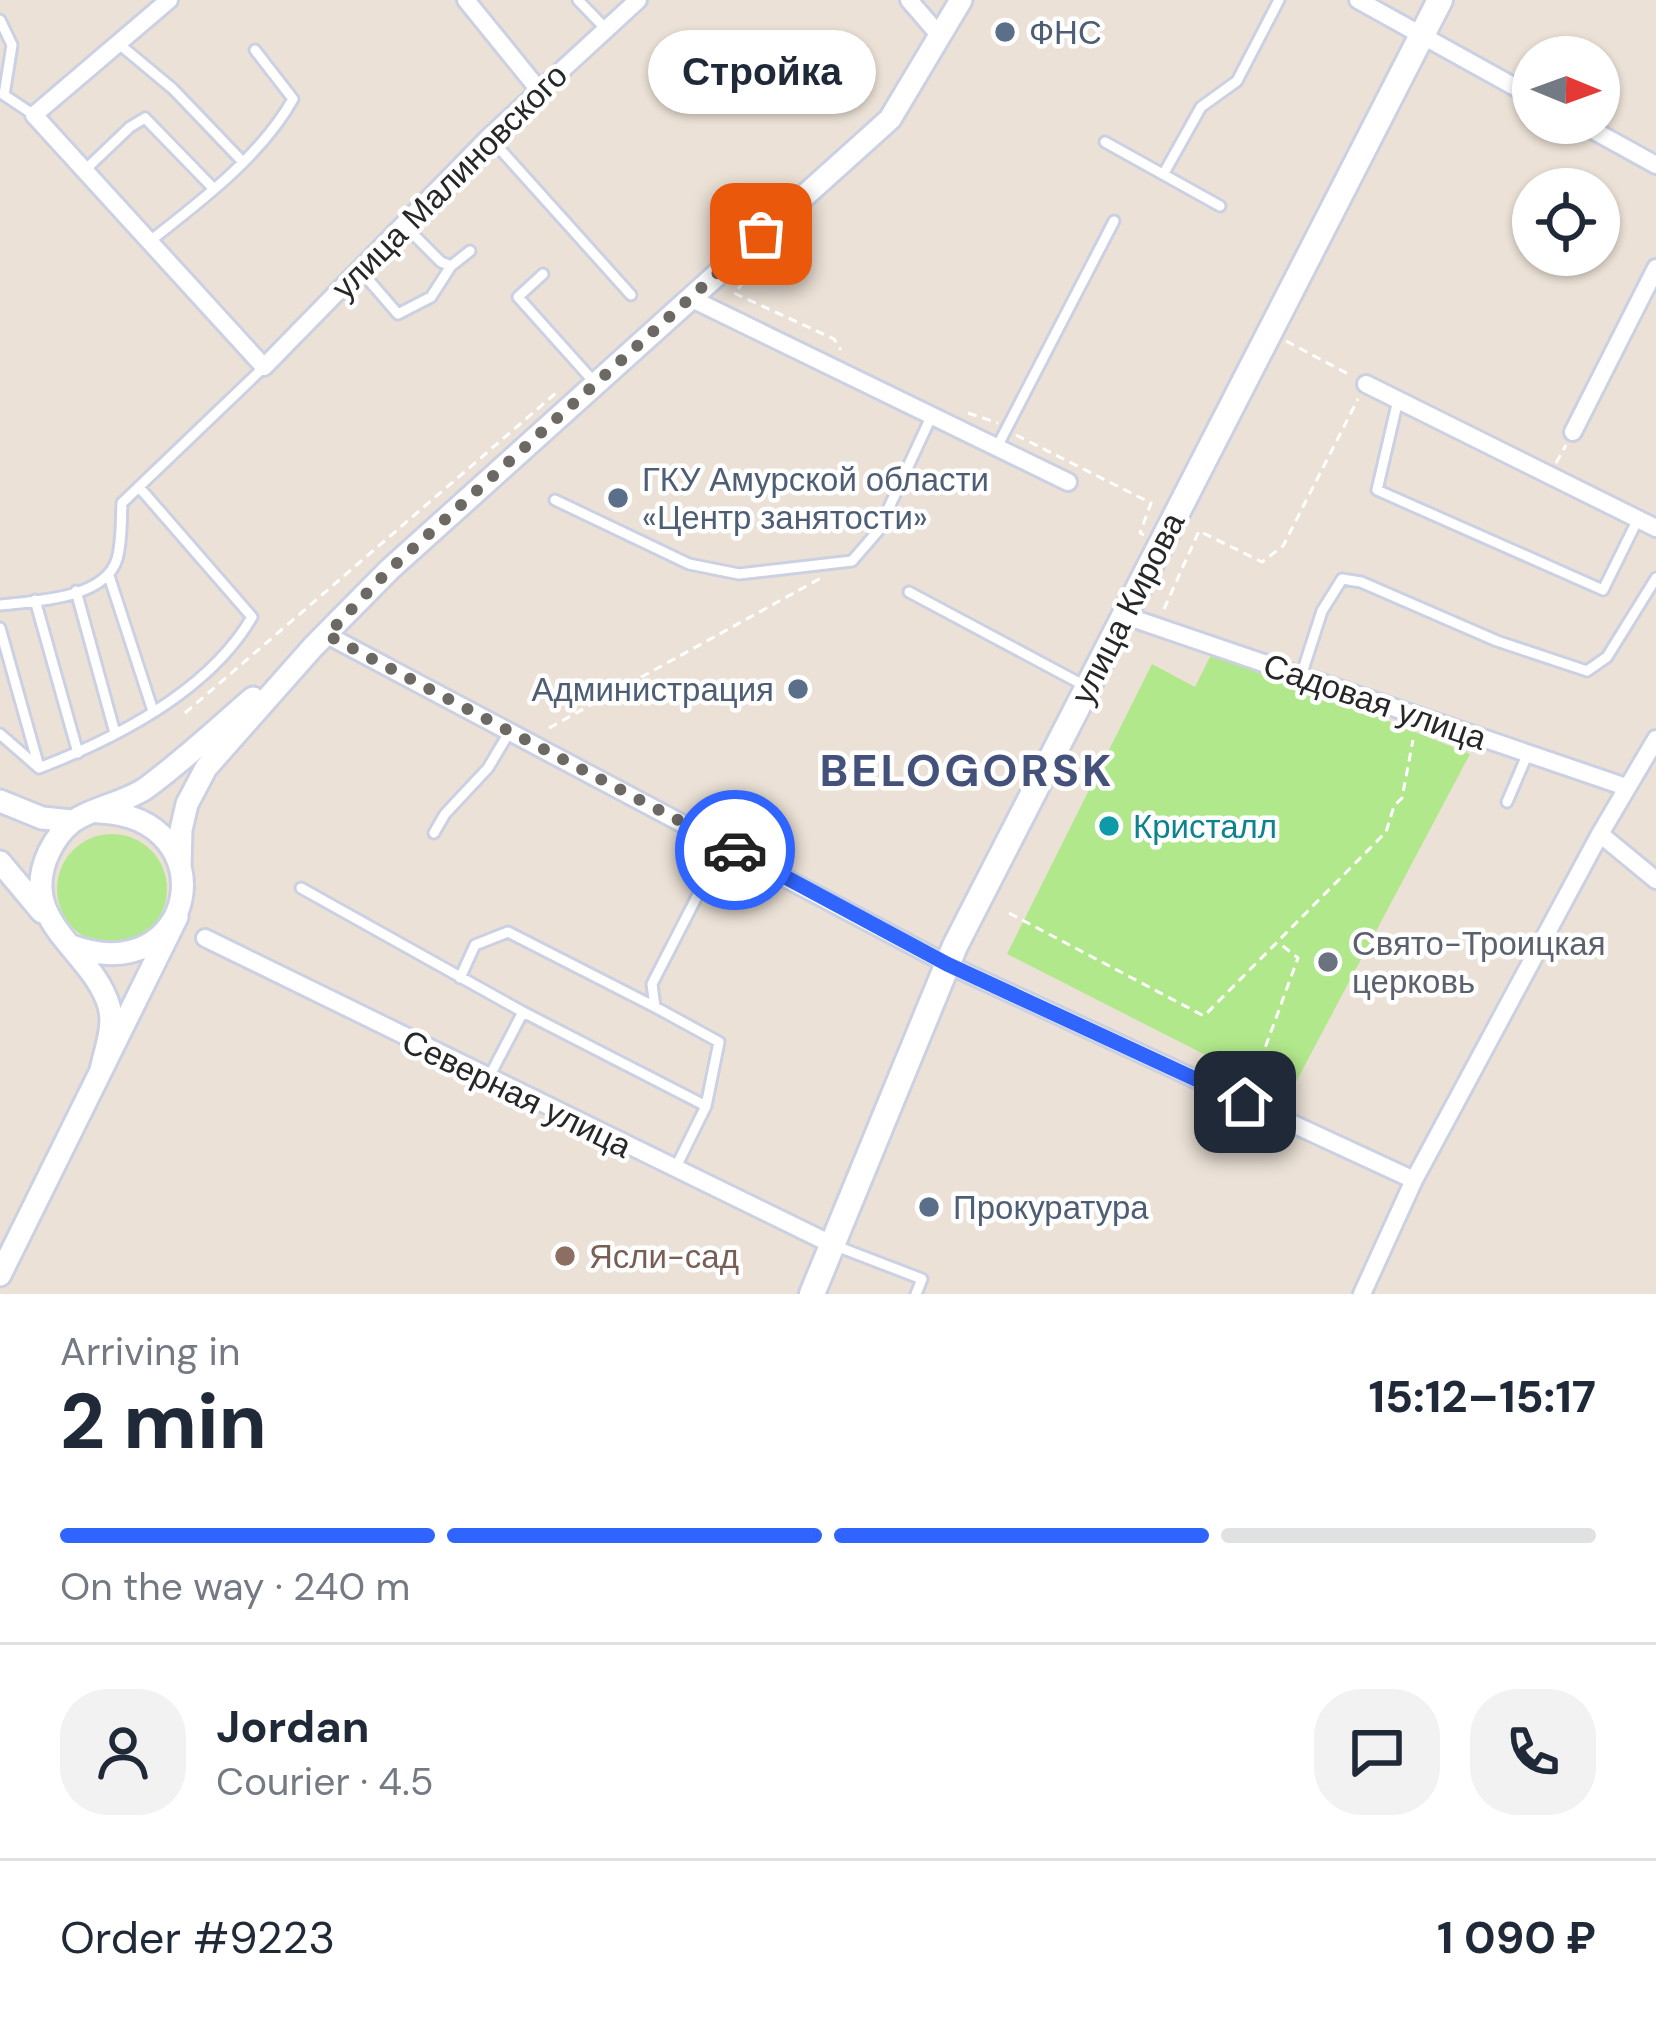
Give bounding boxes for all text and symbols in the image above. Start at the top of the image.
place label: ФНС [1029,11,1102,54]
marker: ФНС [992,19,1018,45]
callout: Стройка [647,30,875,114]
north arrow [1512,36,1620,144]
map controls [1512,36,1620,276]
text: Стройка [682,46,842,97]
street label: улица Малиновского [322,54,576,308]
button: locate [1512,168,1620,276]
pin [710,183,812,285]
icon: bag [728,201,794,267]
place label: ГКУ Амурской области «Центр занятости» [642,458,989,539]
marker: ГКУ Амурской области «Центр занятости» [605,485,631,511]
street label: улица Кирова [1061,505,1194,711]
street label: Садовая улица [1258,643,1493,760]
place label: Администрация [531,668,774,711]
marker: Администрация [785,676,811,702]
district label: BELOGORSK [820,741,1114,800]
courier [675,790,795,910]
place label: Кристалл [1133,805,1277,848]
marker: Кристалл [1096,813,1122,839]
icon: car [702,817,768,883]
place label: Свято-Троицкая церковь [1352,922,1606,1003]
marker: Свято-Троицкая церковь [1315,949,1341,975]
street label: Северная улица [395,1019,639,1168]
pin [1194,1051,1296,1153]
icon: home [1212,1069,1278,1135]
place label: Прокуратура [953,1186,1149,1229]
marker: Прокуратура [916,1194,942,1220]
place label: Ясли-сад [589,1235,739,1278]
marker: Ясли-сад [552,1243,578,1269]
text: Arriving in [60,1326,240,1377]
text: 15:12–15:17 [1368,1367,1596,1426]
text: 2 min [60,1371,267,1472]
text: On the way · 240 m [60,1561,410,1612]
button: person [60,1689,186,1815]
button: chat [1314,1689,1440,1815]
button: phone [1470,1689,1596,1815]
text: Jordan [216,1697,369,1756]
text: Courier · 4.5 [216,1756,433,1807]
text: Order #9223 [60,1908,335,1967]
text: 1 090 ₽ [1437,1908,1596,1967]

